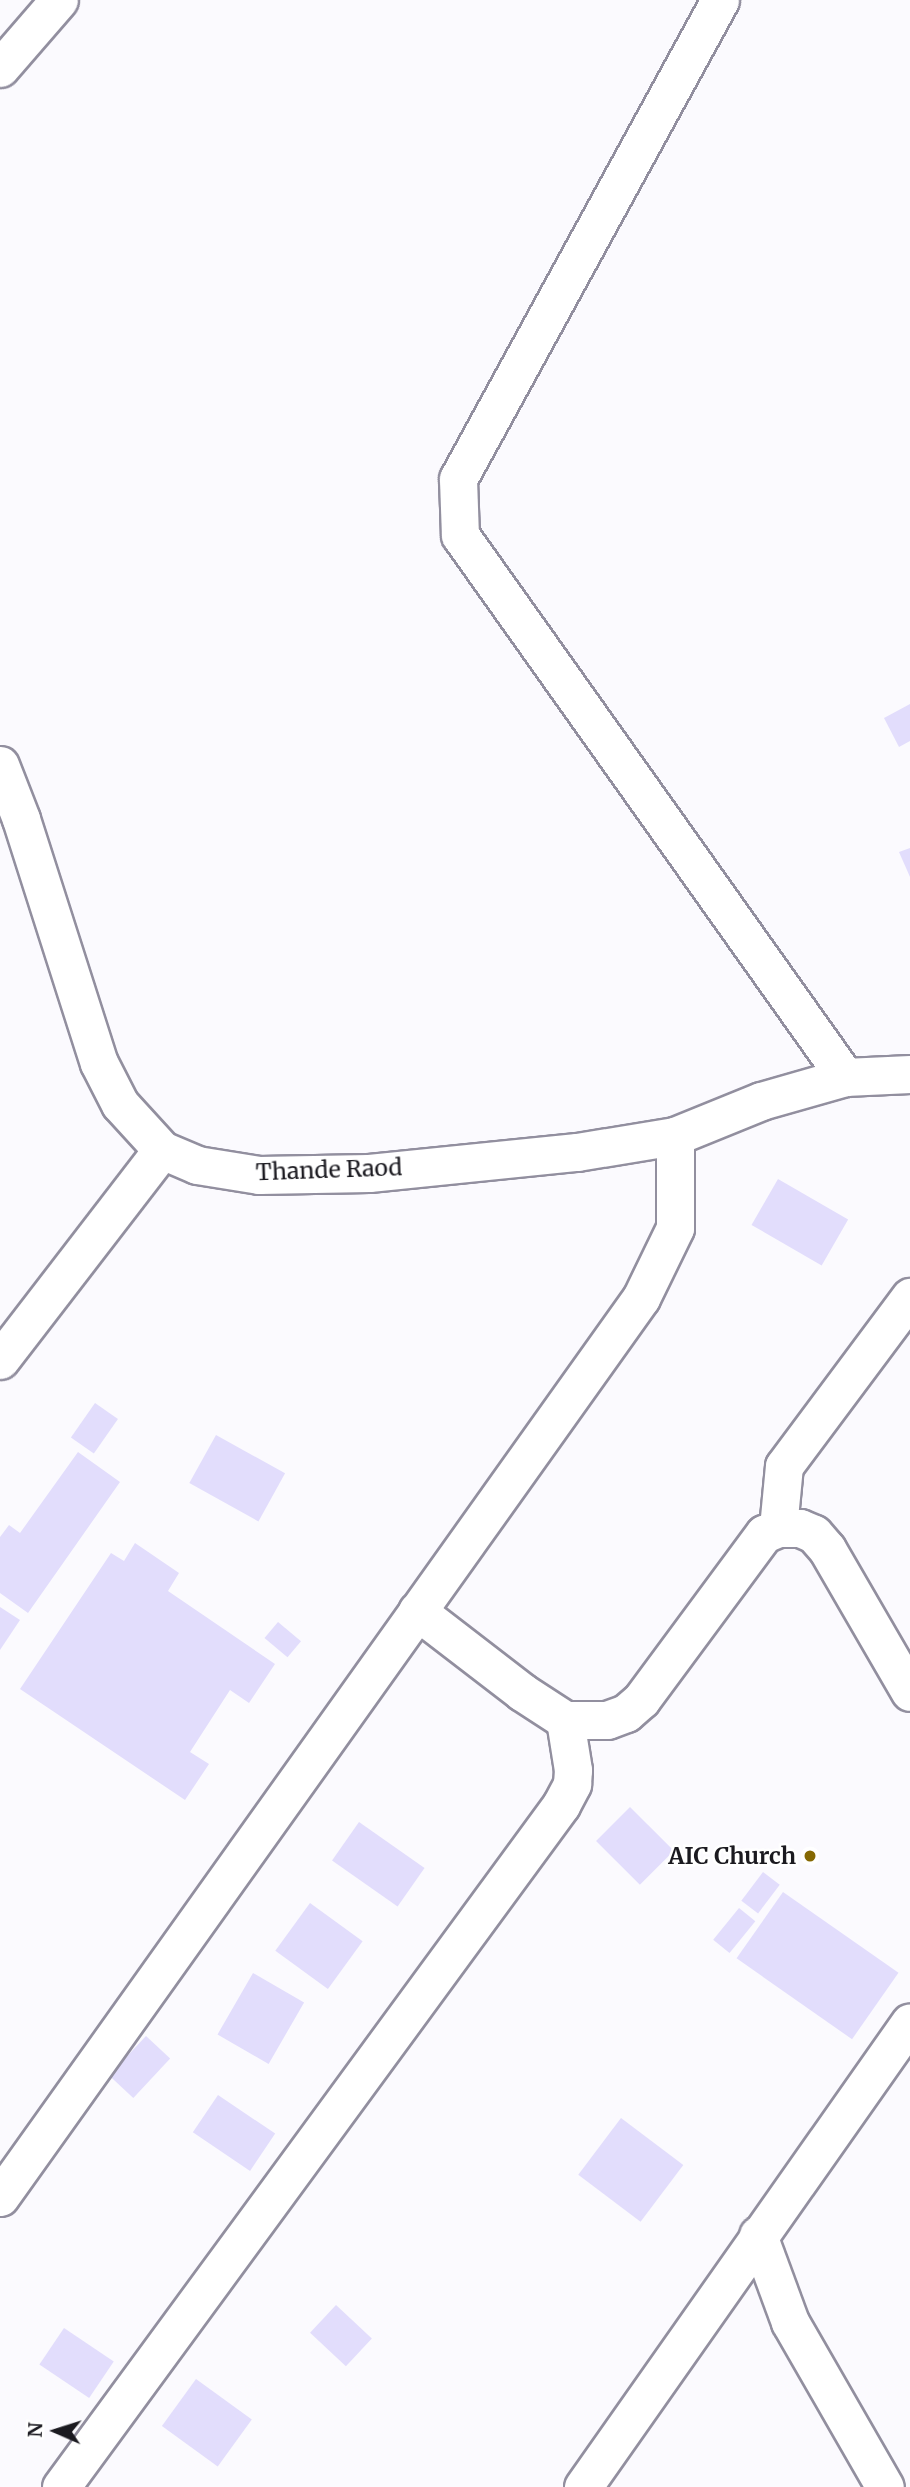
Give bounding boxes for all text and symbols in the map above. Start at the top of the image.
street label: Thande Raod [255,1154,403,1186]
place label: AIC Church [668,1842,796,1870]
marker: AIC Church [802,1848,818,1864]
north arrow [21,2396,91,2466]
text: N [23,2422,47,2438]

